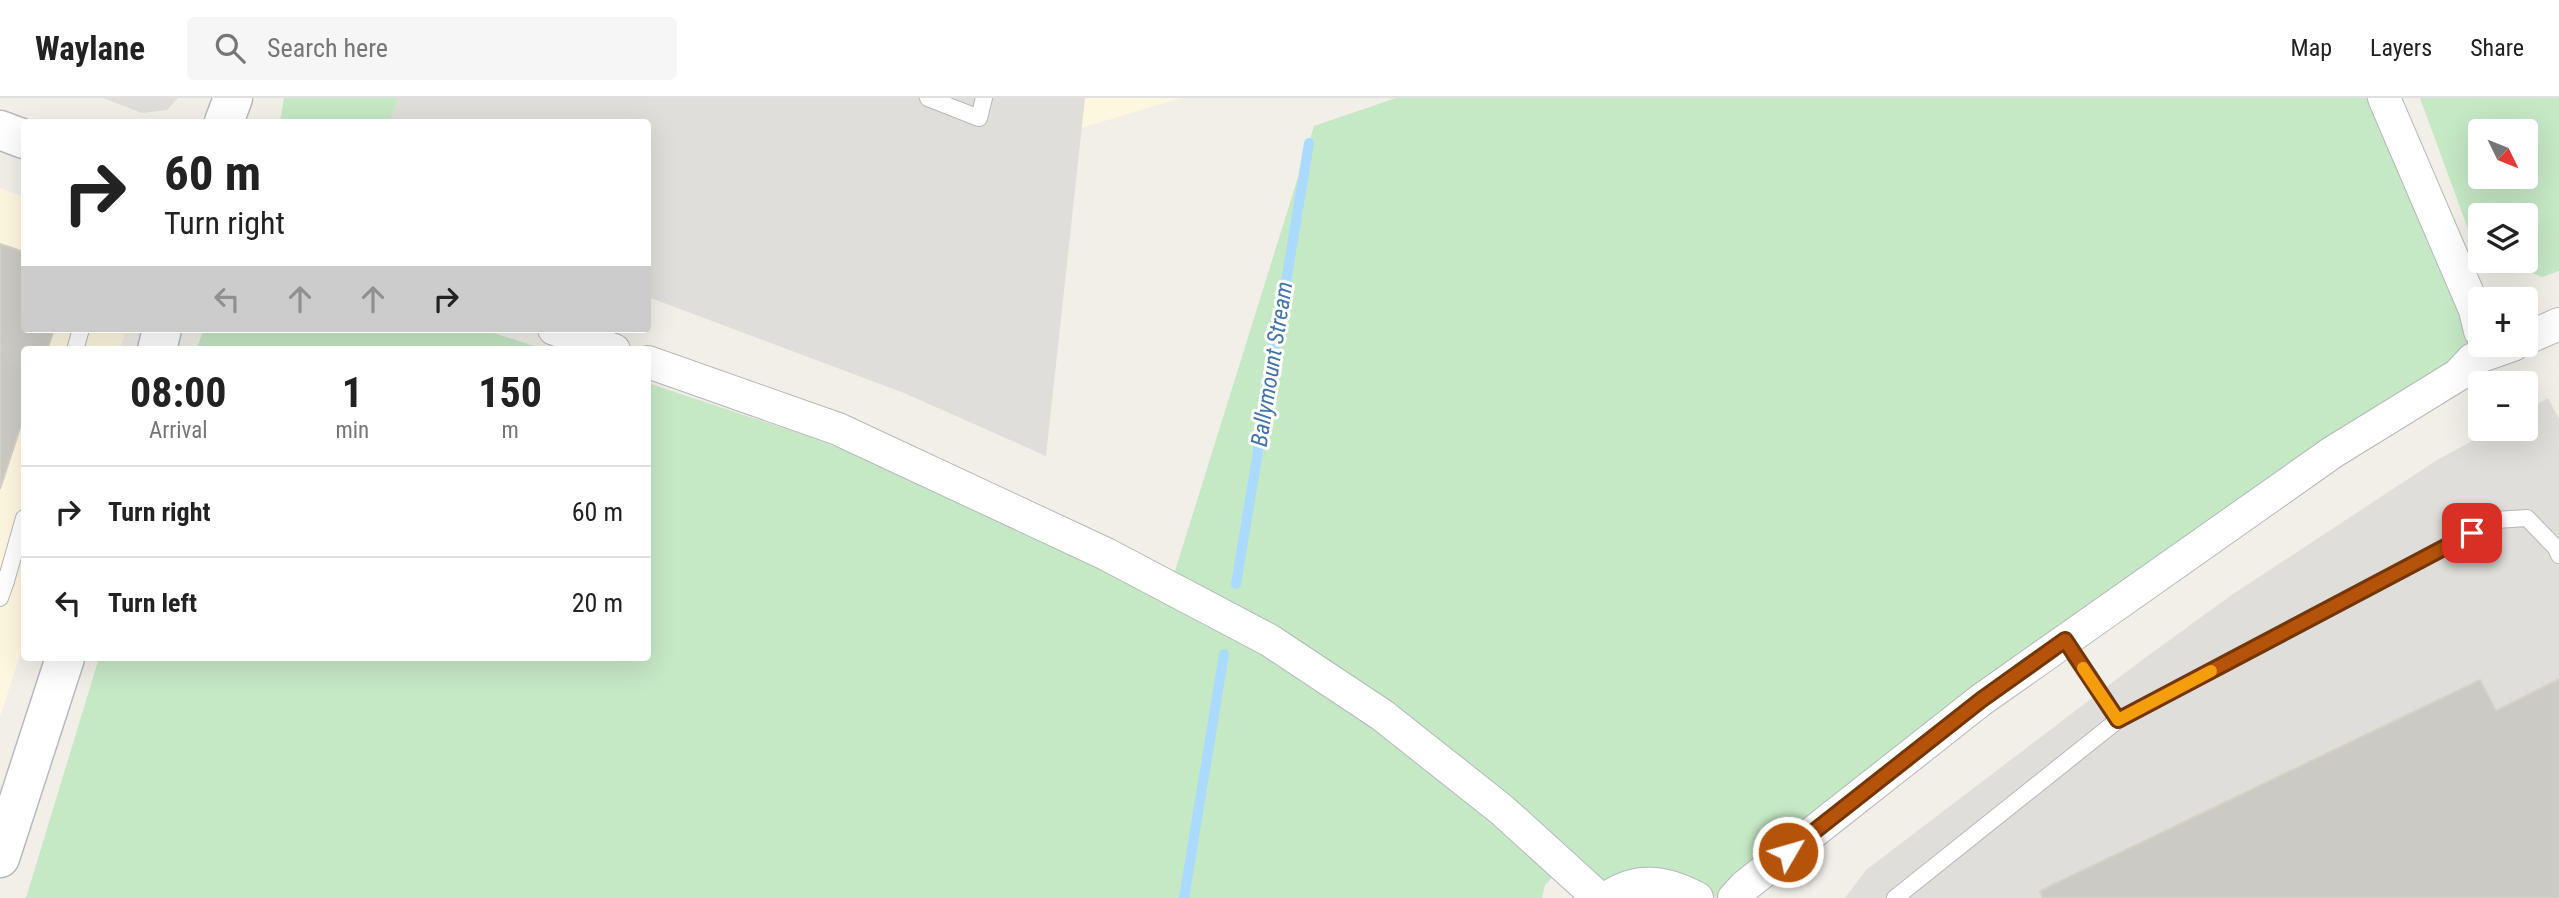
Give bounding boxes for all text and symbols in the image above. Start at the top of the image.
search box [187,17,677,80]
text: Waylane [35,29,145,68]
icon: search [211,29,249,67]
text: Search here [267,33,388,63]
text: Map [2291,34,2332,62]
text: Layers [2370,34,2432,62]
text: Share [2470,34,2524,62]
north arrow [2468,119,2538,189]
map controls [2468,119,2538,441]
text: 60 m [164,145,261,202]
icon: right [49,147,140,238]
button: layers [2468,203,2538,273]
text: Turn right [164,204,285,242]
icon: left [208,280,246,318]
icon: ahead [281,280,319,318]
icon: ahead [354,280,392,318]
icon: right [427,280,465,318]
water label: Ballymount Stream [1246,280,1298,448]
button: + [2468,287,2538,357]
text: 08:00 [130,368,226,417]
text: 1 [342,368,363,417]
text: 150 [478,368,542,417]
button: − [2468,371,2538,441]
text: Arrival [149,417,207,444]
text: min [335,417,369,444]
text: m [501,417,519,444]
icon: right [49,493,87,531]
text: Turn right [108,497,210,527]
text: 60 m [572,497,623,527]
pin [2442,503,2502,563]
icon: arrive [2453,514,2491,552]
icon: left [49,584,87,622]
text: Turn left [108,588,197,618]
text: 20 m [572,588,623,618]
position arrow [1751,815,1825,889]

